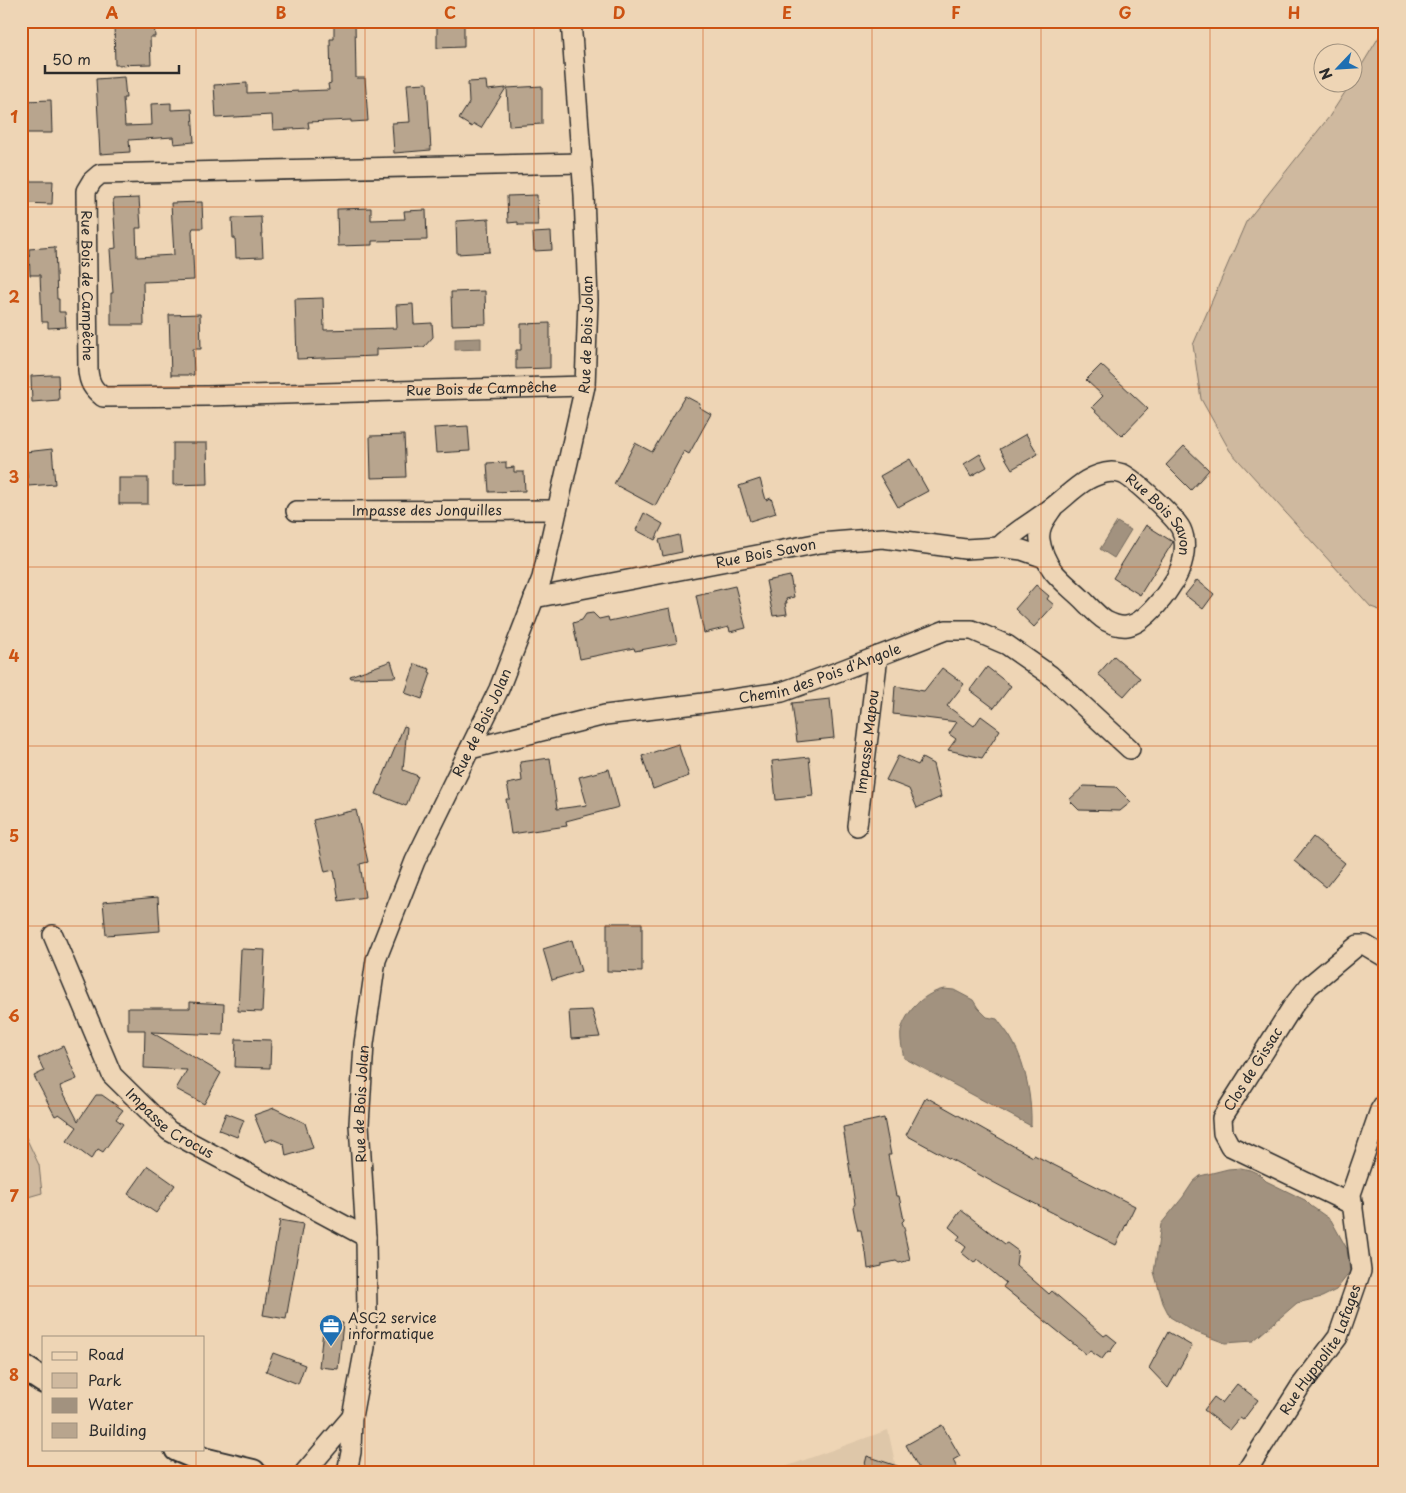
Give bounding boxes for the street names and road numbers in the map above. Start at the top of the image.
street label: Rue Bois de Campêche [76,210,99,361]
street label: Rue de Bois Jolan [573,275,598,396]
street label: Rue Bois de Campêche [406,376,557,401]
street label: Rue Bois Savon [1122,468,1196,557]
street label: Impasse des Jonquilles [352,499,502,521]
street label: Rue Bois Savon [714,533,818,573]
street label: Chemin des Pois d'Angole [737,637,904,708]
street label: Rue de Bois Jolan [447,665,516,780]
street label: Impasse Mapou [850,688,884,795]
street label: Clos de Gissac [1218,1023,1287,1115]
street label: Rue de Bois Jolan [348,1044,374,1164]
street label: Impasse Crocus [121,1083,218,1163]
street label: Rue Hyppolite Lafages [1274,1281,1366,1419]

